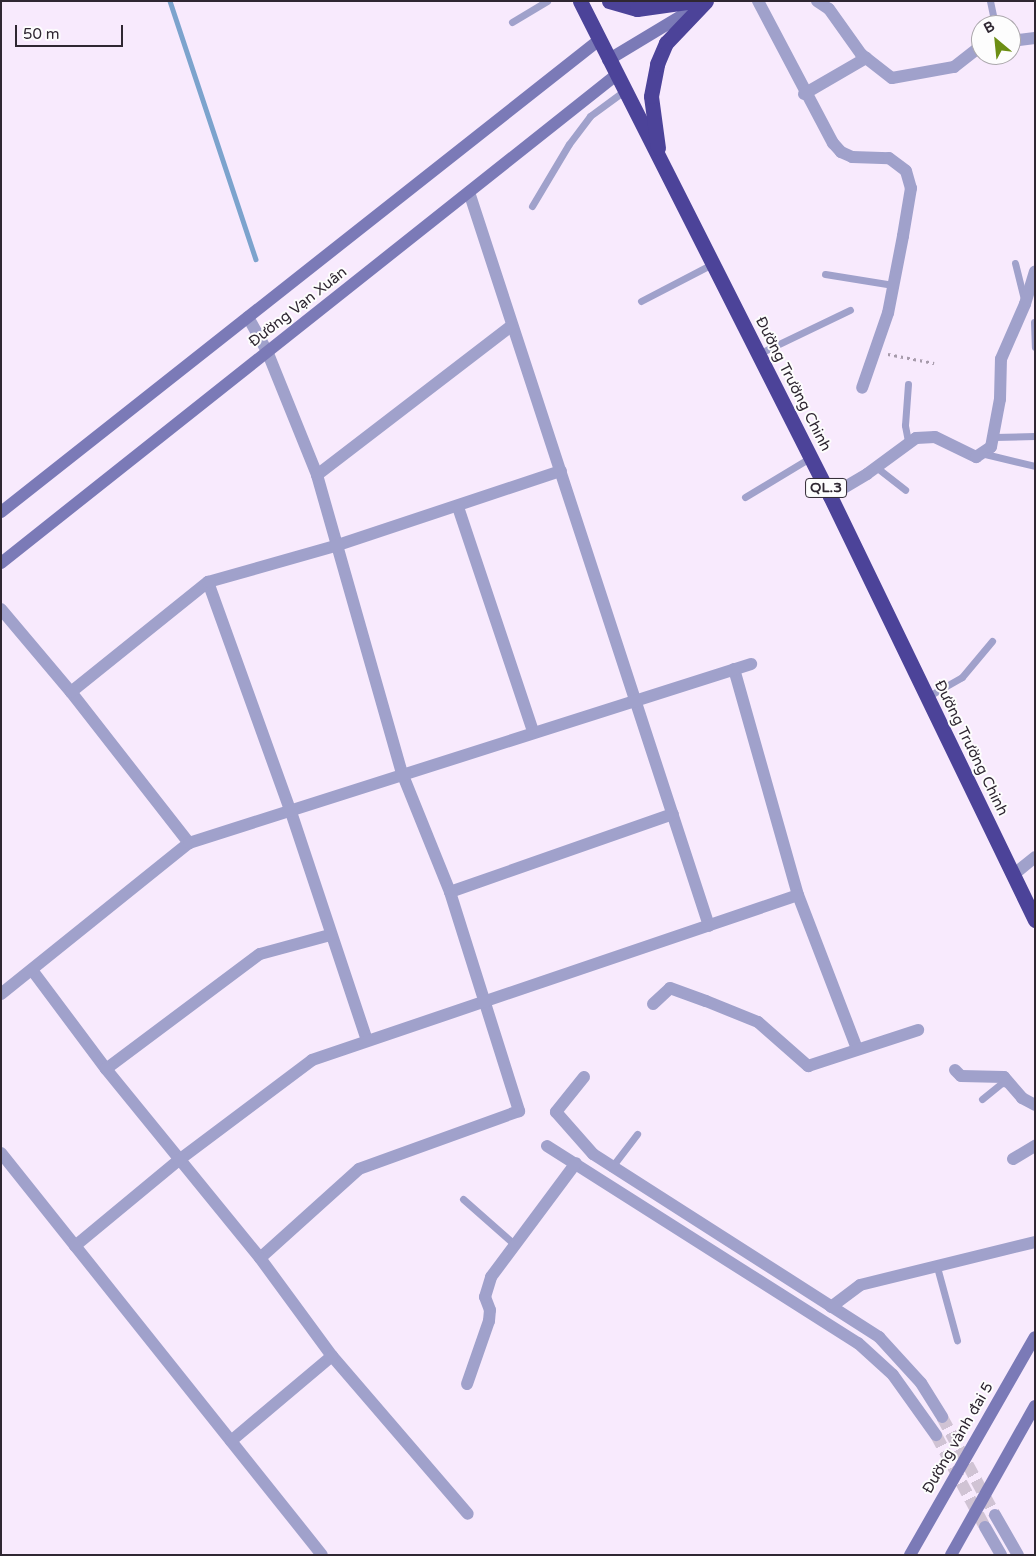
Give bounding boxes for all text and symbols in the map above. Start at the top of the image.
scale bar [18,15,125,47]
north arrow [971,15,1021,65]
text: B [981,17,997,37]
text: 50 m [23,25,60,43]
street label: Đường Vạn Xuân [245,263,351,351]
street label: Đường Trường Chinh [751,314,835,454]
road number: QL.3 [805,476,847,499]
street label: Đường Trường Chinh [930,677,1012,819]
street label: Đường vành đai 5 [919,1379,997,1497]

